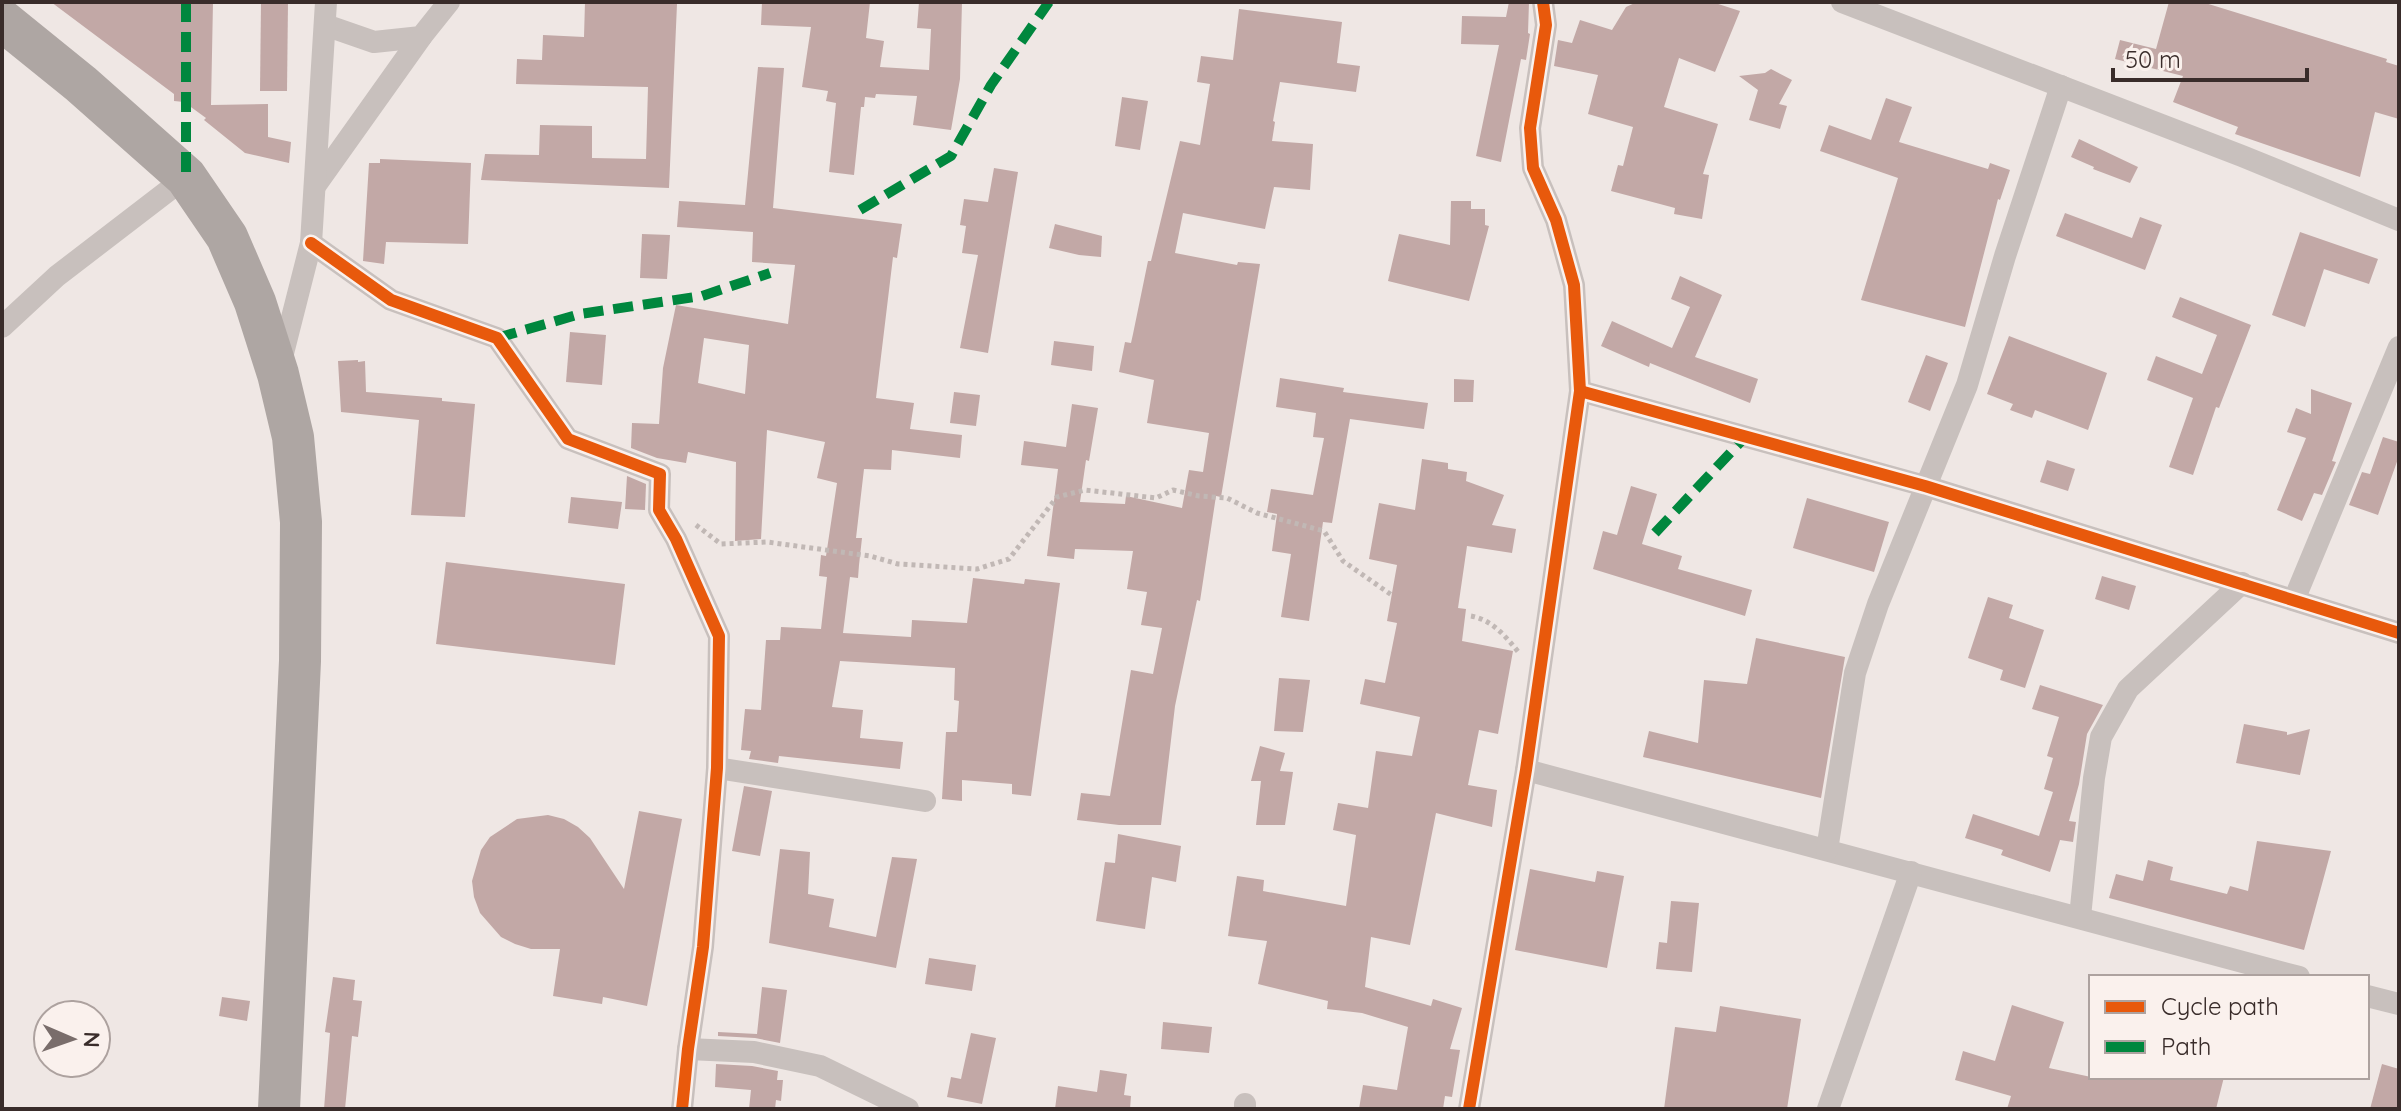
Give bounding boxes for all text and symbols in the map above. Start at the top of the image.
scale bar [2113,32,2307,82]
text: 50 m [2125,44,2181,74]
legend [2089,975,2369,1079]
text: Cycle path [2161,991,2279,1021]
north arrow [32,999,112,1079]
text: N [78,1031,106,1048]
text: Path [2161,1031,2212,1061]

